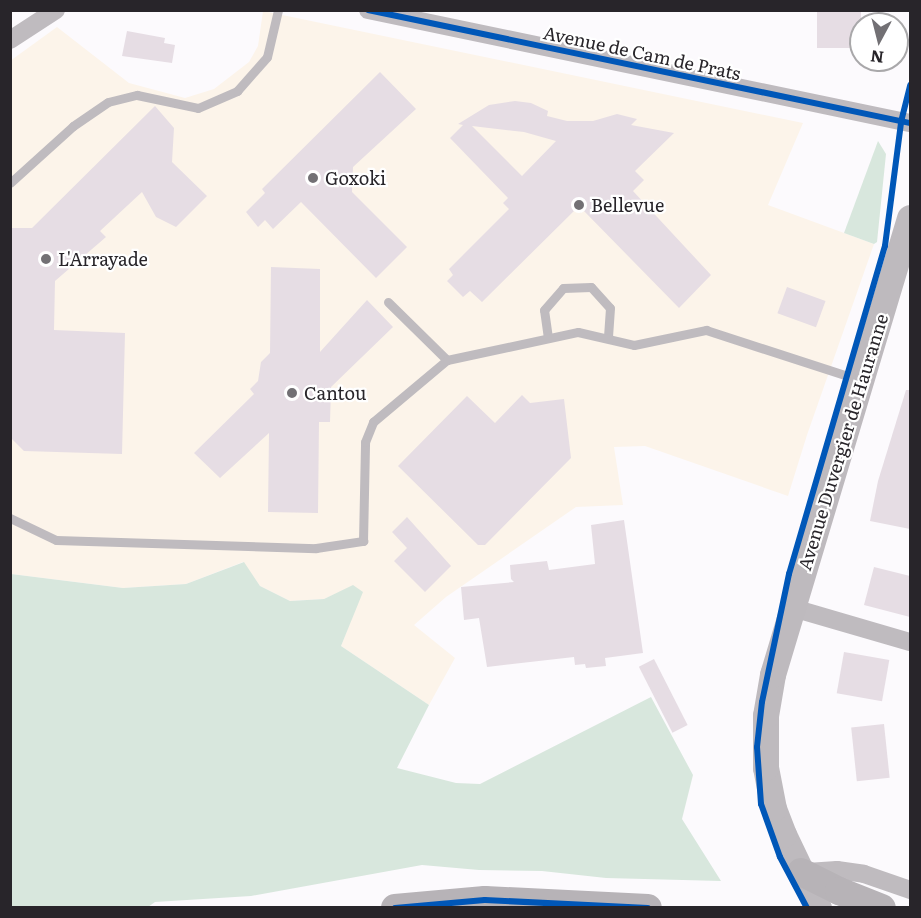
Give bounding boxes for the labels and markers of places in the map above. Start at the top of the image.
place label: Goxoki [325,167,386,189]
marker: Goxoki [306,171,320,185]
place label: Bellevue [591,194,664,216]
marker: Bellevue [572,198,586,212]
place label: L'Arrayade [58,248,148,270]
marker: L'Arrayade [39,252,53,266]
place label: Cantou [304,382,366,404]
marker: Cantou [285,386,299,400]

